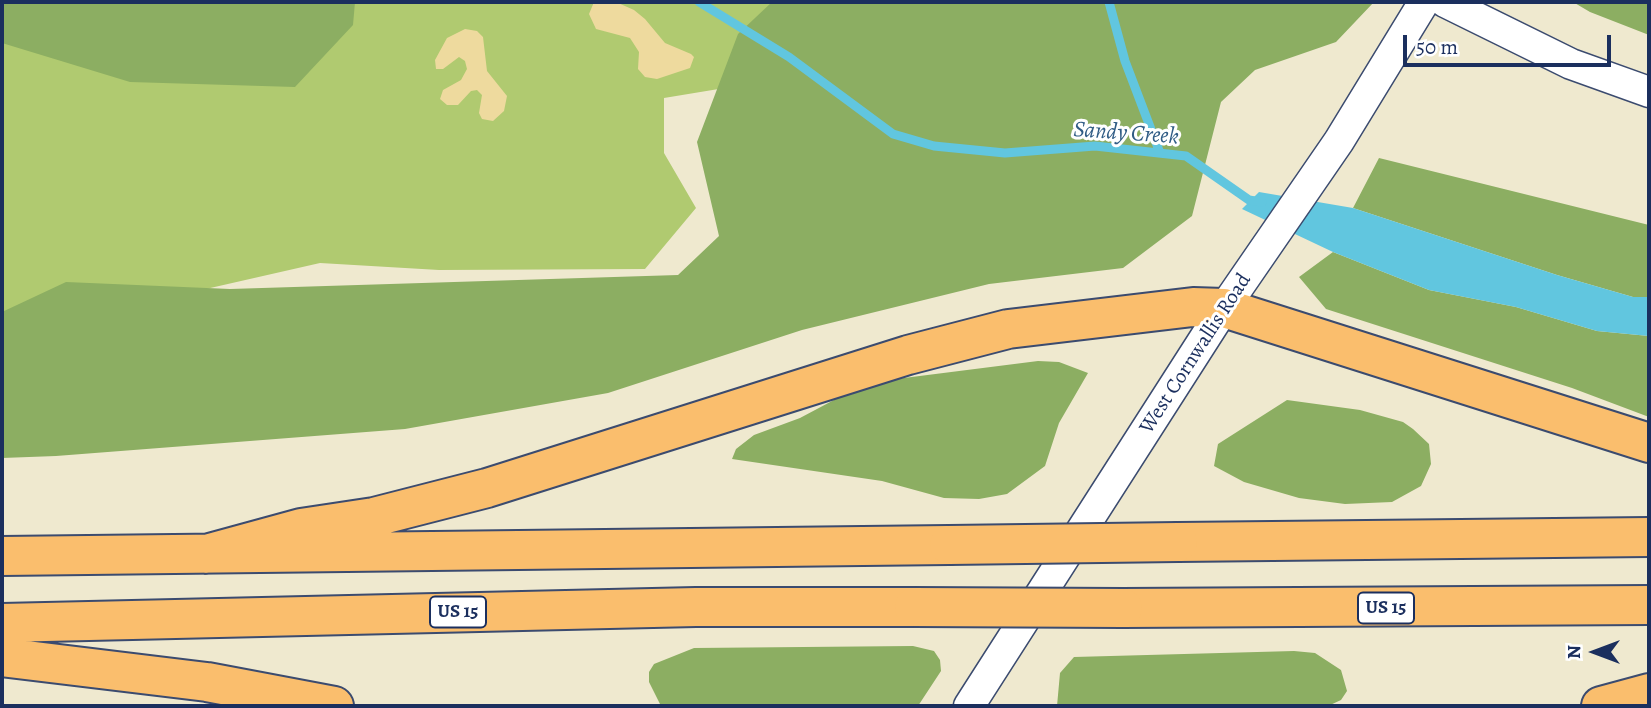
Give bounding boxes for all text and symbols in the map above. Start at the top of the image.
scale bar [1406,21,1614,65]
text: 50 m [1416,33,1458,61]
water label: Sandy Creek [1072,117,1180,151]
street label: West Cornwallis Road [1135,269,1257,439]
road number: US 15 [1358,593,1414,624]
road number: US 15 [430,596,486,628]
north arrow [1560,617,1630,687]
text: N [1561,645,1587,659]

